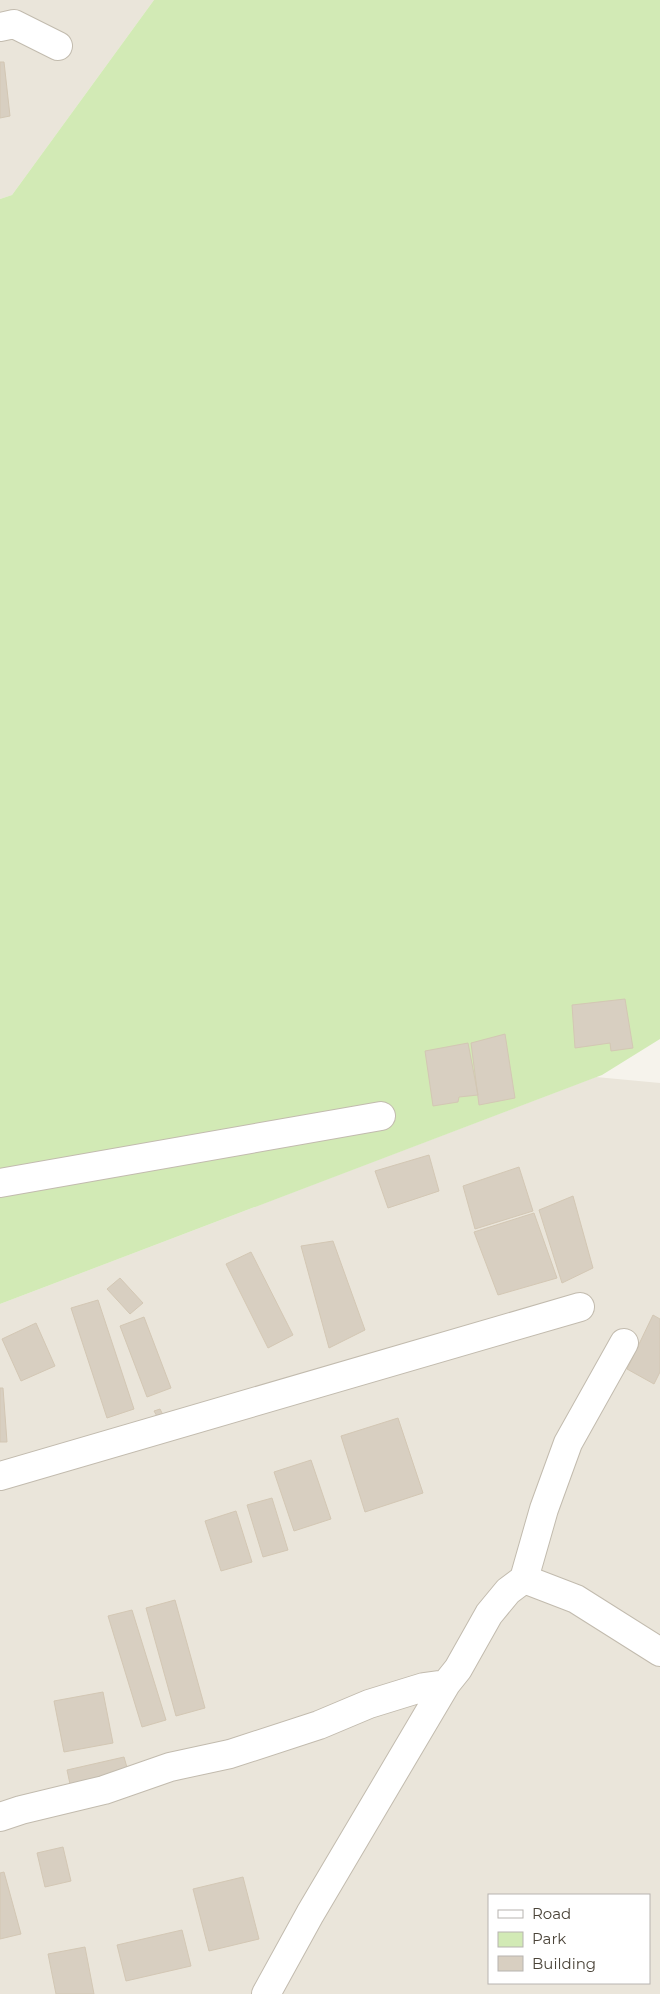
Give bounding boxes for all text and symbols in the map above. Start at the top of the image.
legend [488,1894,650,1984]
text: Road [532,1904,571,1923]
text: Park [532,1929,566,1948]
text: Building [532,1954,596,1973]

